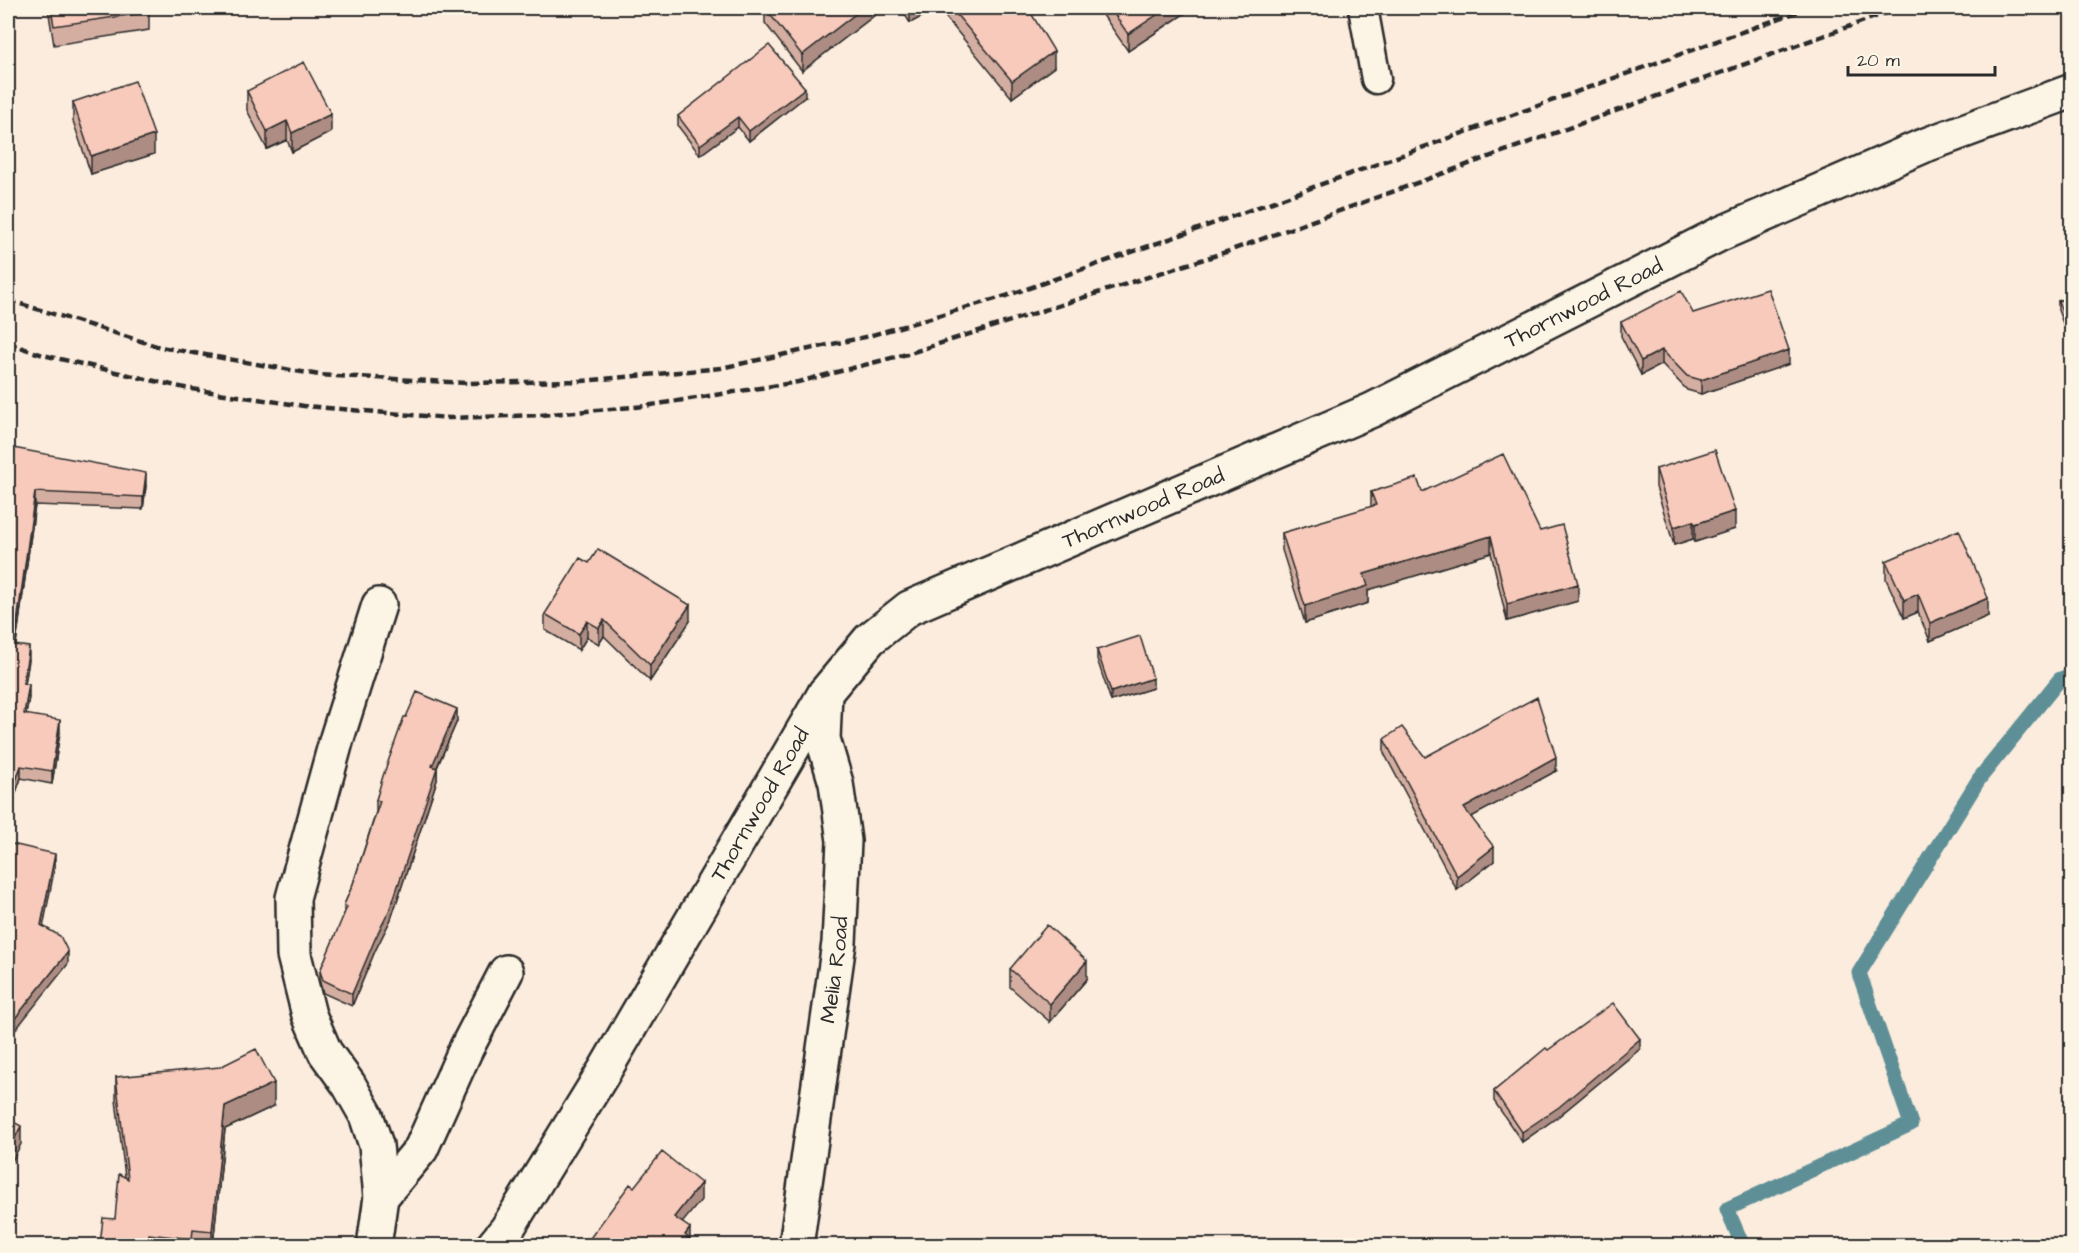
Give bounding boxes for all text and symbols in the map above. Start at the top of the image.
scale bar [1848,39,1995,77]
text: 20 m [1857,48,1900,73]
street label: Thornwood Road [1499,250,1668,356]
street label: Thornwood Road [1057,460,1229,556]
street label: Thornwood Road [703,722,817,887]
street label: Melia Road [812,916,856,1025]

